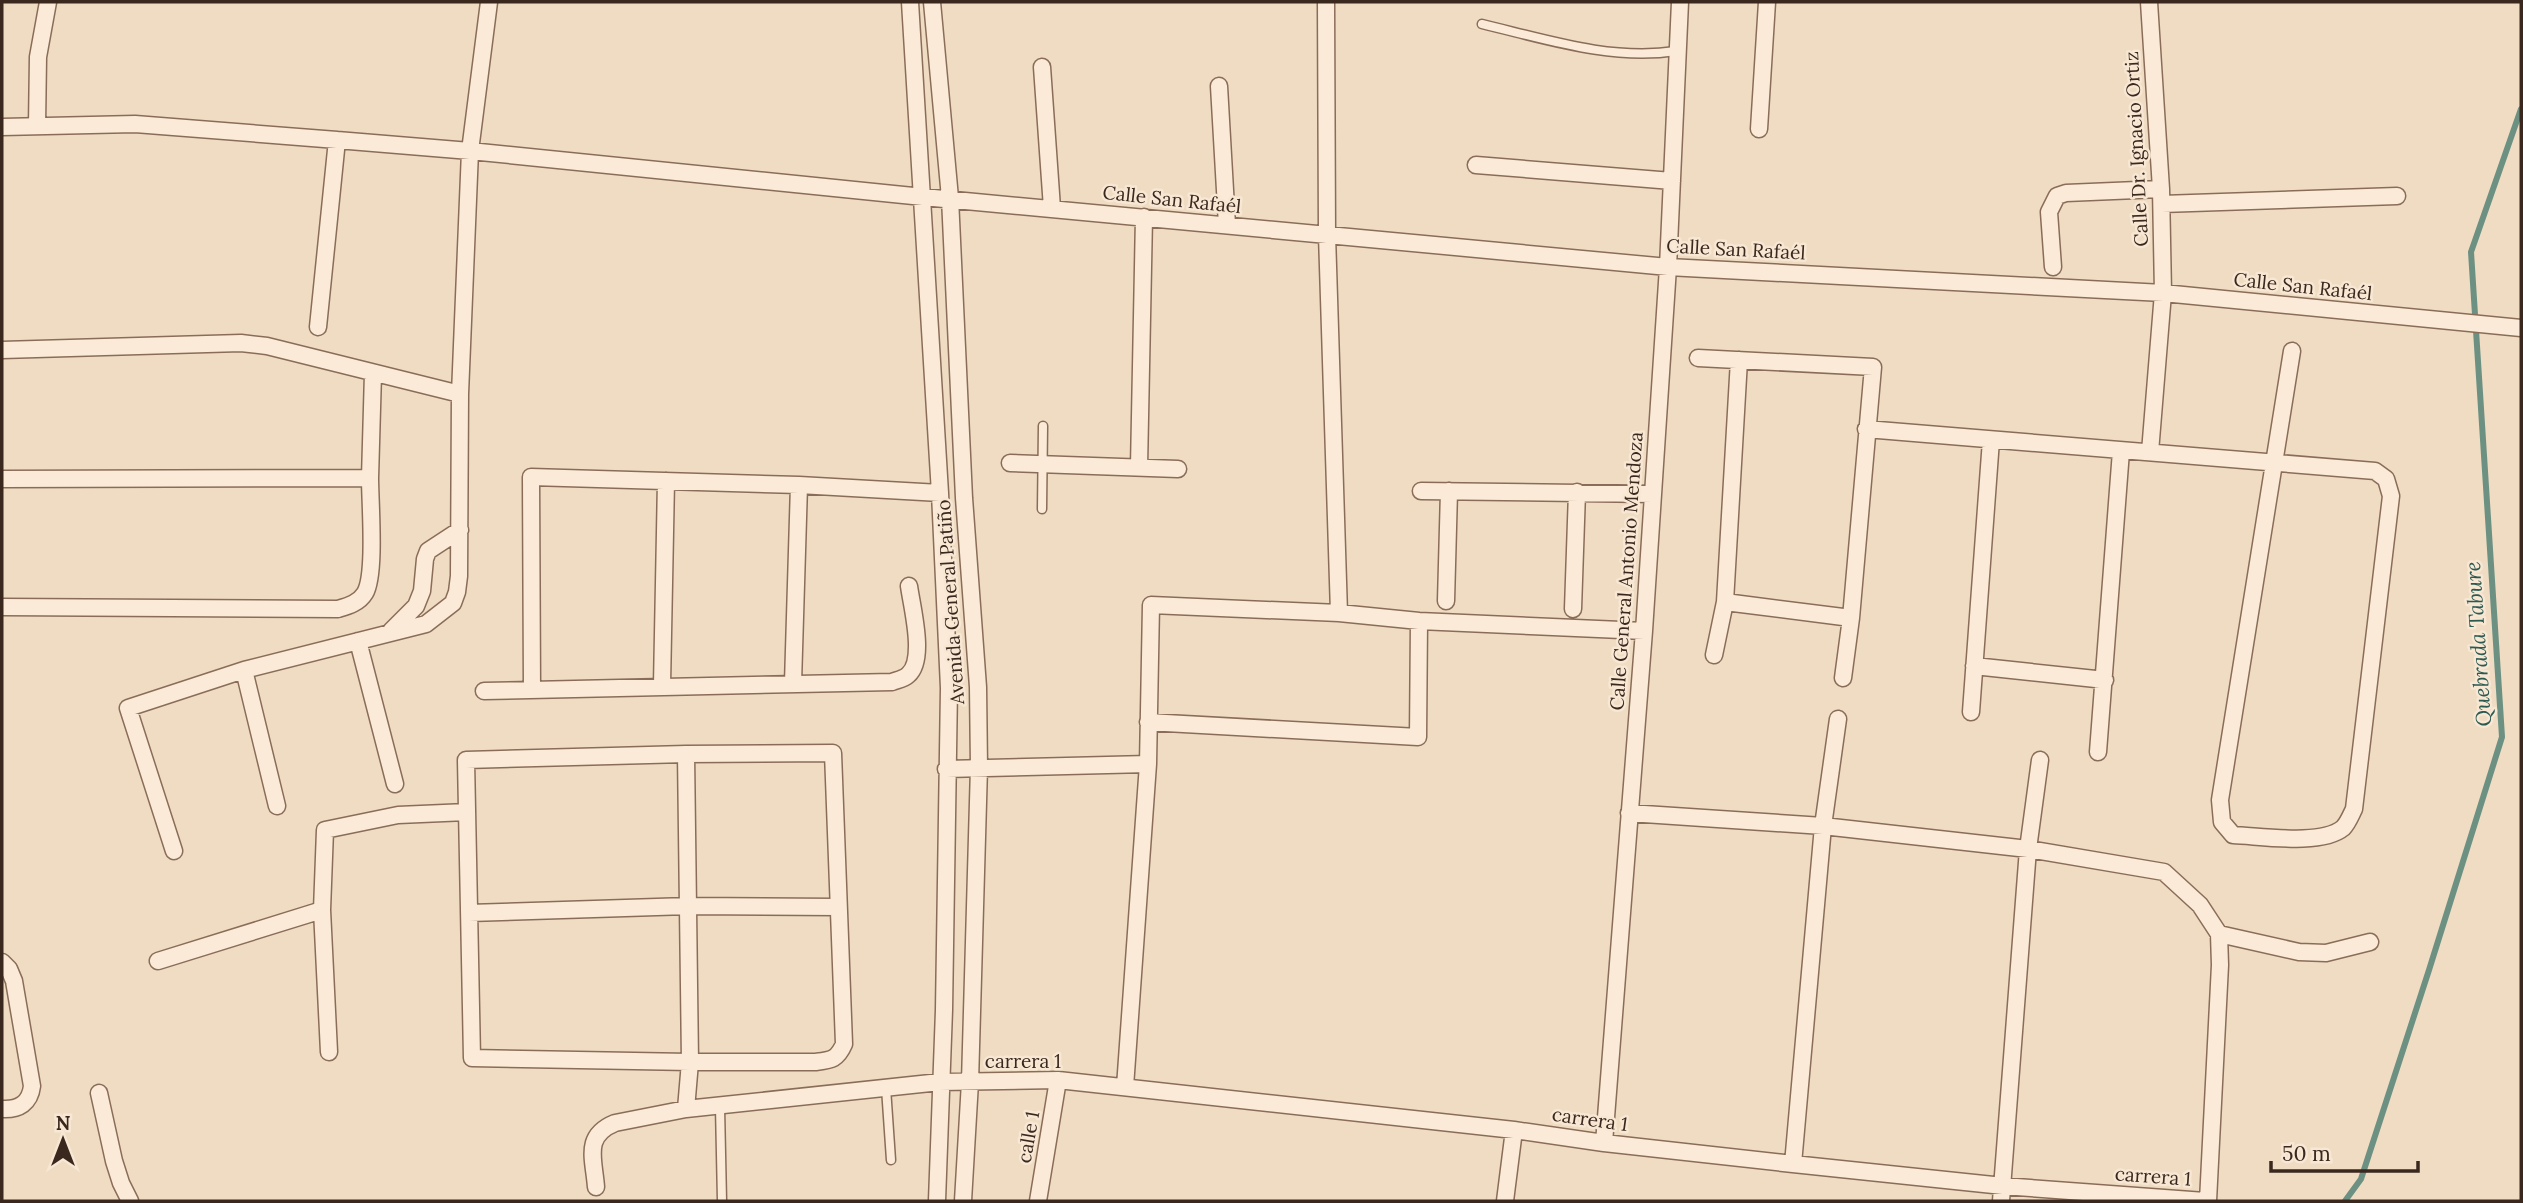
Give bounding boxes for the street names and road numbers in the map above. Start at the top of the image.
street label: Calle Dr. Ignacio Ortiz [2119,51,2153,247]
street label: Calle San Rafaél [1101,180,1243,218]
street label: Calle San Rafaél [1666,233,1806,265]
street label: Calle San Rafaél [2232,267,2374,305]
street label: Calle General Antonio Mendoza [1604,431,1648,711]
street label: Avenida General Patiño [931,499,969,706]
street label: carrera 1 [985,1049,1061,1073]
street label: carrera 1 [1551,1102,1630,1136]
street label: calle 1 [1012,1109,1044,1165]
street label: carrera 1 [2114,1161,2192,1191]

